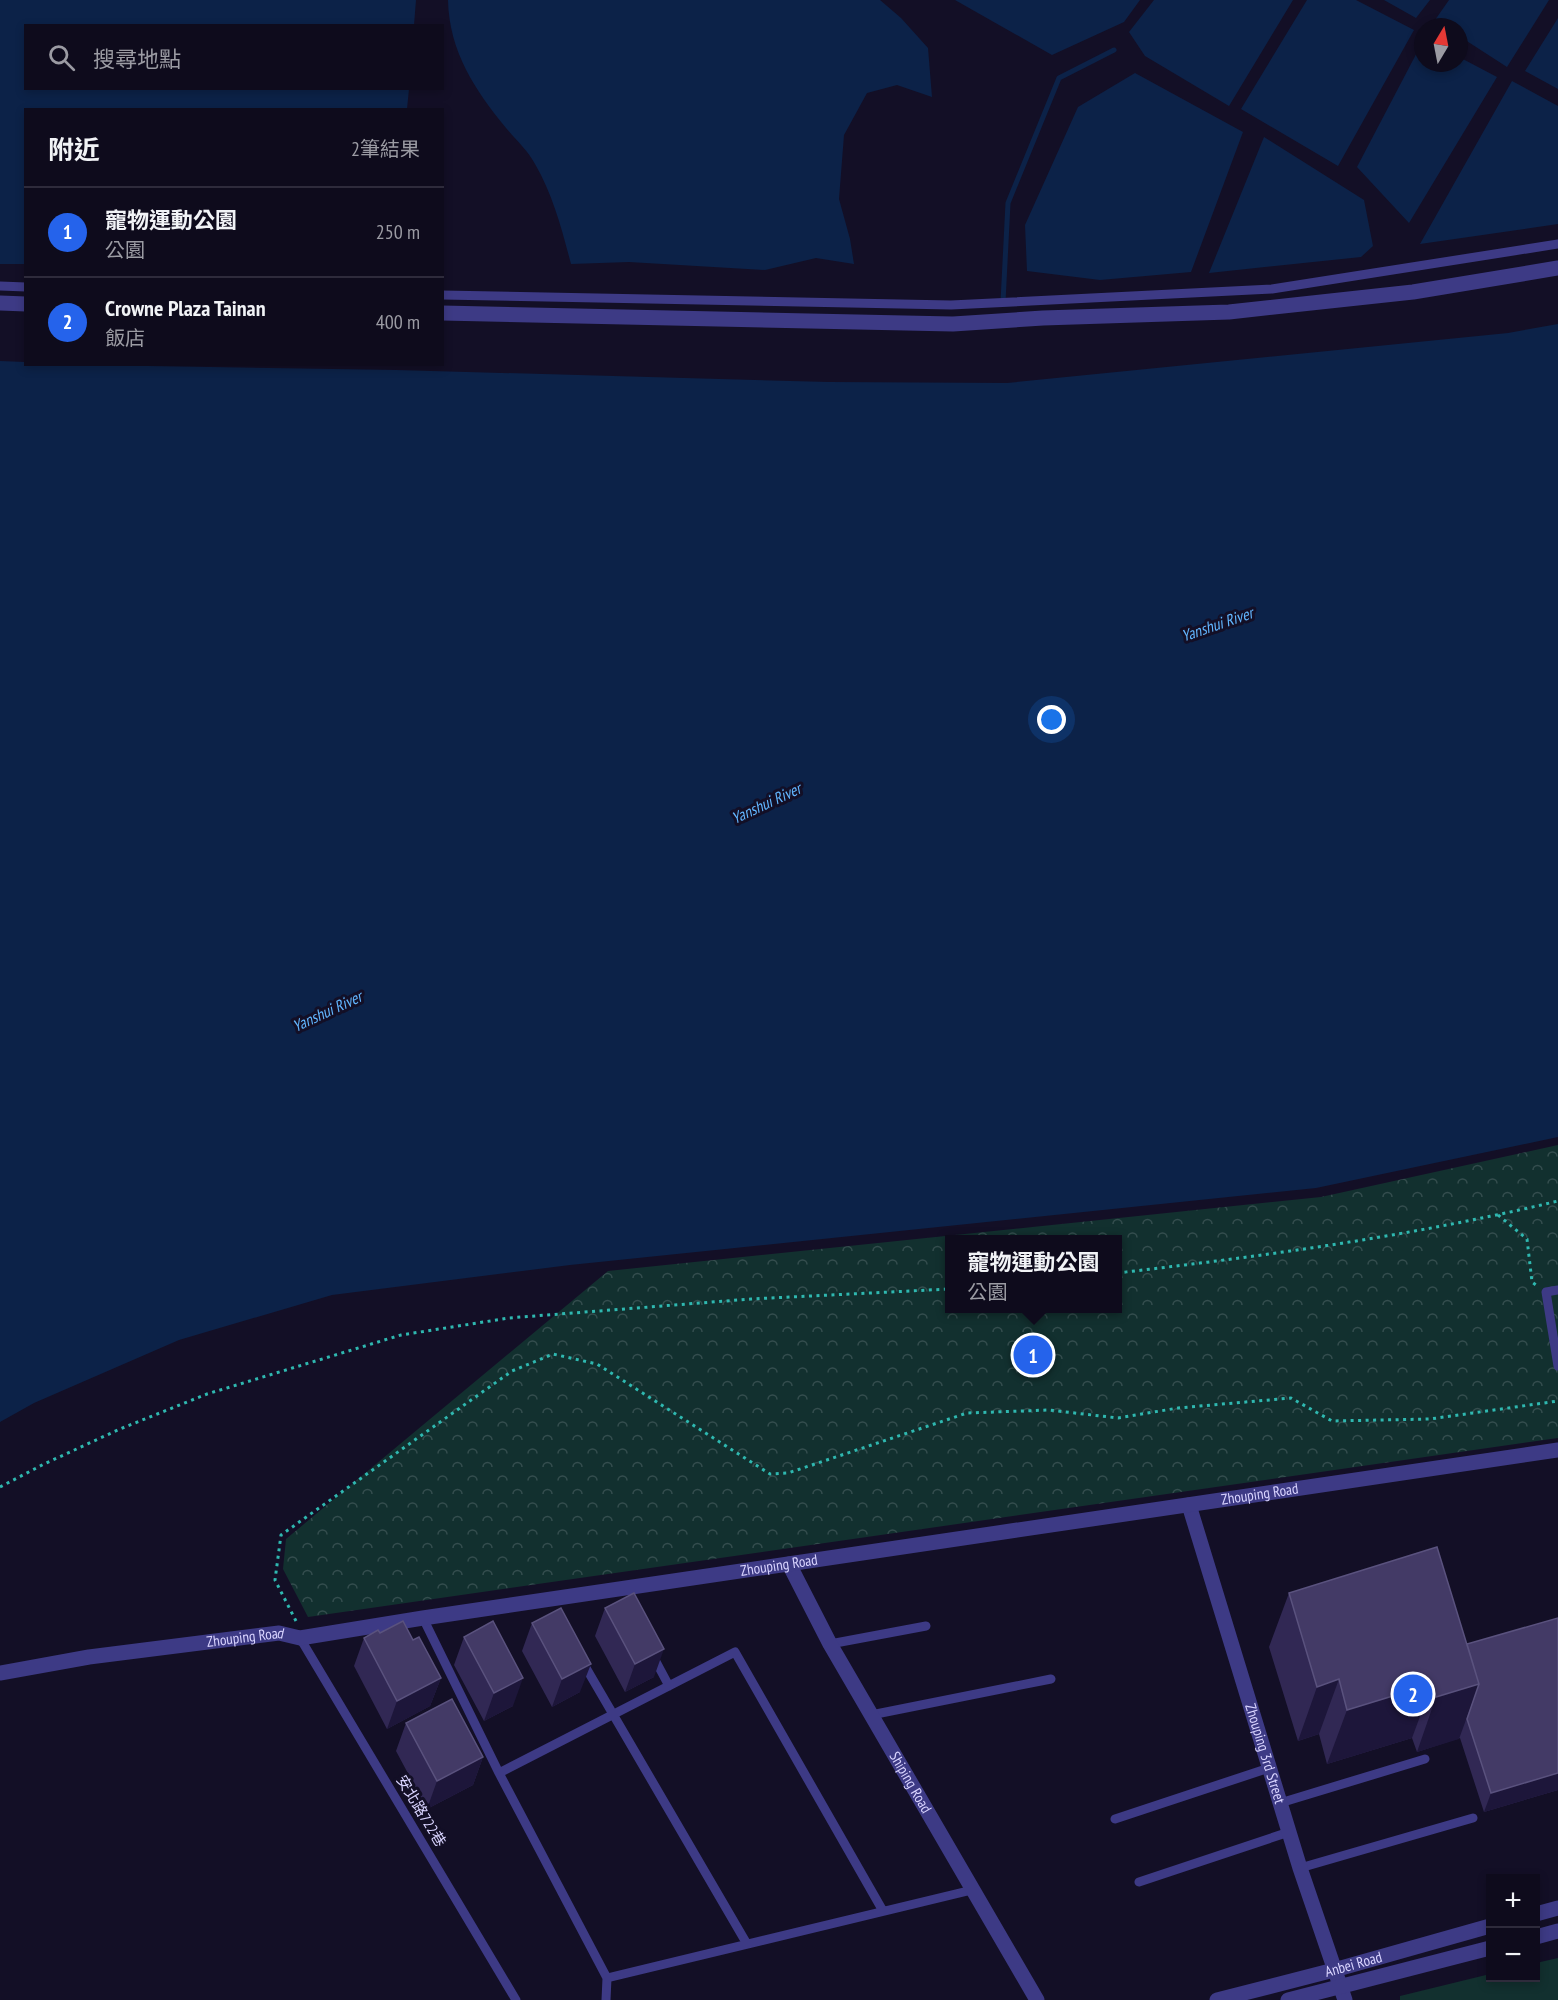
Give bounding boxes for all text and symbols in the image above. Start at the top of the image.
north arrow [1414,18,1468,72]
search box [24,24,444,90]
icon: search [45,41,78,74]
text: 搜尋地點 [93,45,181,73]
text: 附近 [48,133,100,166]
text: 2筆結果 [351,136,420,162]
text: 寵物運動公園 [105,206,237,234]
text: 1 [63,219,72,245]
text: 250 m [376,219,420,245]
text: 公園 [105,237,145,263]
text: Crowne Plaza Tainan [105,294,266,322]
text: 2 [63,309,72,335]
text: 400 m [376,309,420,335]
text: 飯店 [105,325,145,351]
water label: Yanshui River [1179,602,1258,646]
your location [1037,705,1066,734]
water label: Yanshui River [728,777,806,828]
water label: Yanshui River [289,985,367,1036]
popup [945,1235,1122,1313]
text: 寵物運動公園 [967,1248,1100,1276]
text: 公園 [967,1279,1007,1305]
pin: 1 [1014,1332,1052,1378]
street label: Zhouping Road [1220,1479,1300,1509]
street label: Zhouping Road [739,1550,819,1580]
street label: Zhouping Road [205,1623,286,1651]
pin: 2 [1394,1672,1432,1716]
street label: Zhouping 3rd Street [1241,1701,1290,1806]
street label: Shiping Road [886,1748,936,1816]
street label: 安北路722巷 [393,1771,450,1850]
map controls [1486,1874,1540,1982]
button: + [1486,1874,1540,1928]
button: − [1486,1928,1540,1982]
street label: Anbei Road [1323,1947,1384,1981]

